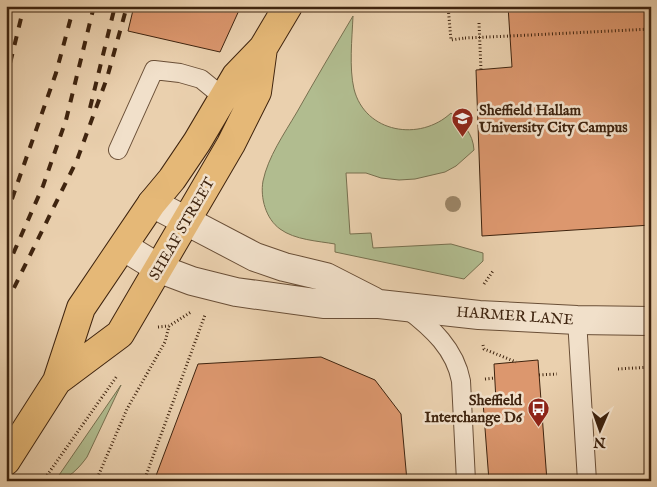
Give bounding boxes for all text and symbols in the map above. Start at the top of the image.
place label: Sheffield Hallam University City Campus [478,101,628,137]
school or university icon: Sheffield Hallam University City Campus [451,107,475,138]
street label: SHEAF STREET [145,174,219,284]
street label: HARMER LANE [456,302,574,330]
place label: Sheffield Interchange D6 [425,391,523,427]
bus stop icon: Sheffield Interchange D6 [526,397,550,428]
north arrow [574,404,624,454]
text: N [593,433,607,451]

